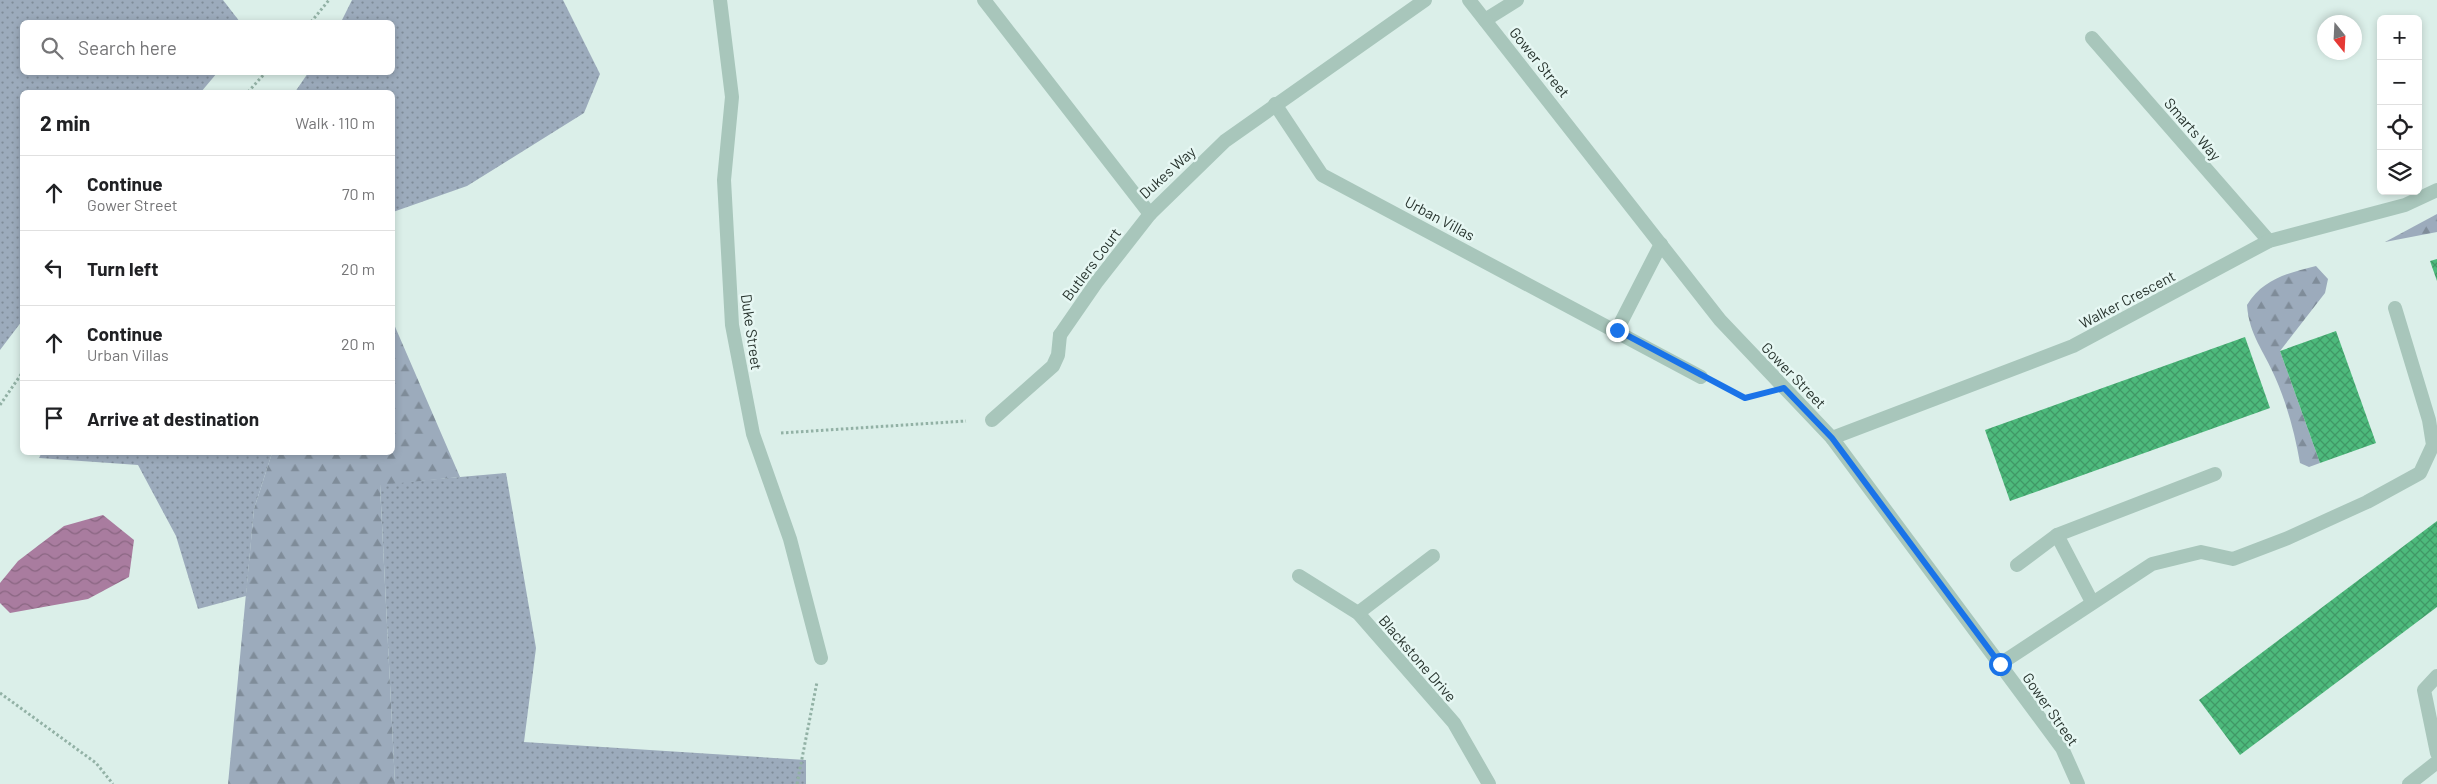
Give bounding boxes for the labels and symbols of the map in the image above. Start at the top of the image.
north arrow [2317,15,2362,60]
street label: Gower Street [1506,23,1574,101]
street label: Smarts Way [2161,94,2225,164]
street label: Dukes Way [1135,142,1199,202]
street label: Urban Villas [1402,192,1478,244]
street label: Butlers Court [1058,224,1124,304]
street label: Walker Crescent [2076,266,2178,332]
street label: Duke Street [738,293,766,371]
route end [1606,319,1629,342]
street label: Gower Street [1758,338,1830,412]
street label: Blackstone Drive [1376,611,1460,705]
route start [1989,653,2012,676]
street label: Gower Street [2019,669,2083,749]

